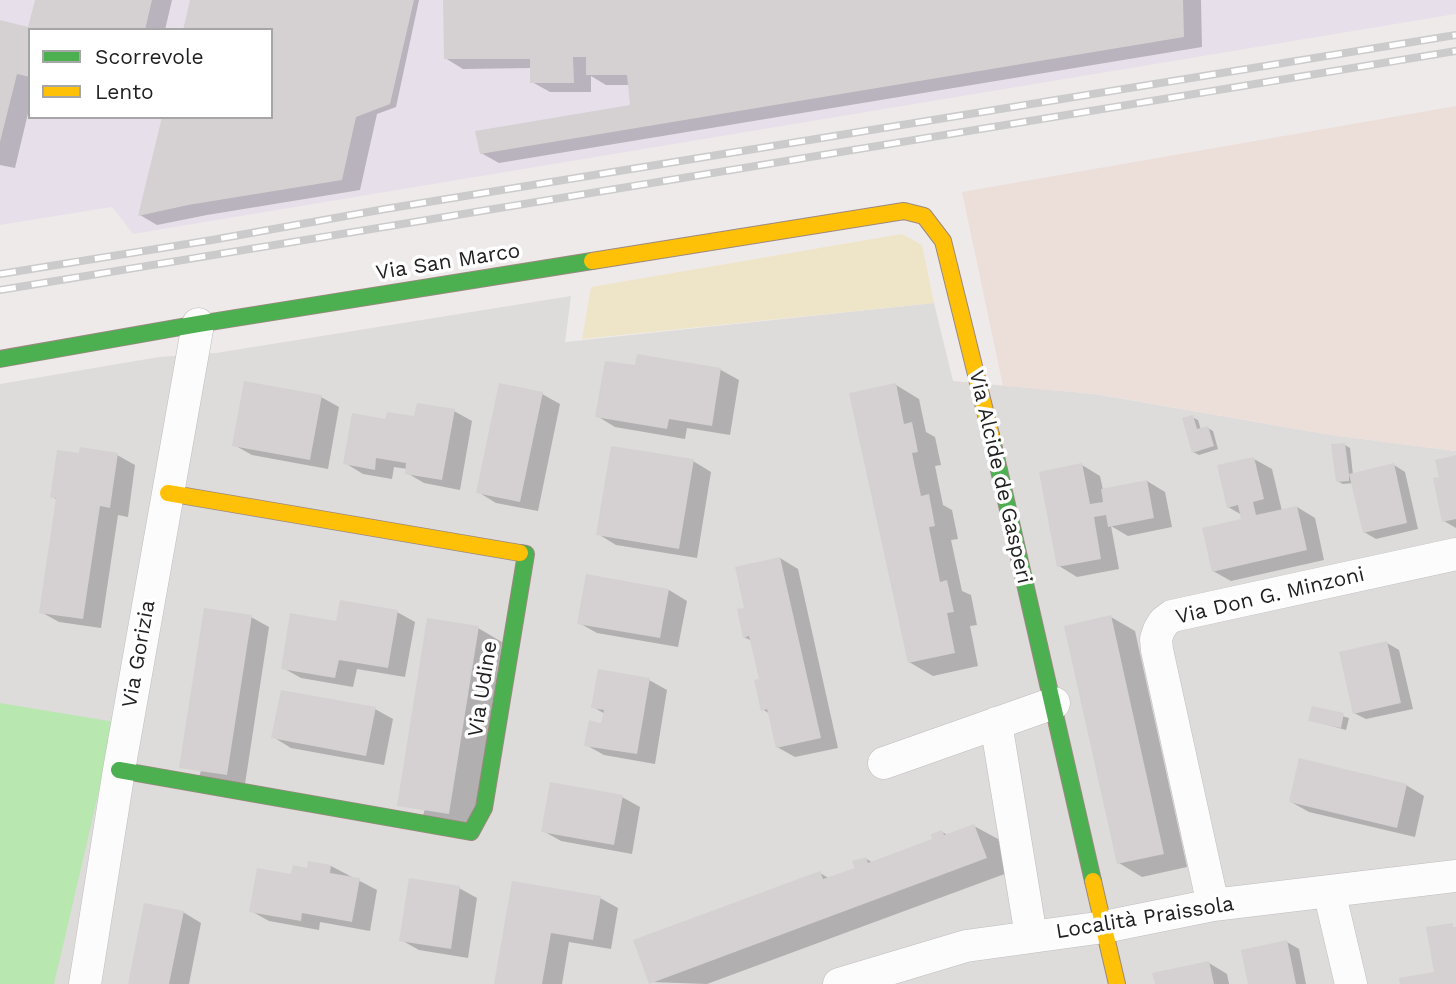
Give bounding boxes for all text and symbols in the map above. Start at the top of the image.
legend [28,28,273,119]
text: Scorrevole [95,44,204,69]
text: Lento [95,79,154,104]
street label: Via San Marco [374,238,522,286]
street label: Via Alcide de Gasperi [963,368,1037,586]
street label: Via Don G. Minzoni [1173,562,1367,630]
street label: Via Gorizia [117,598,161,710]
street label: Via Udine [463,639,503,739]
street label: Località Praissola [1054,891,1236,945]

